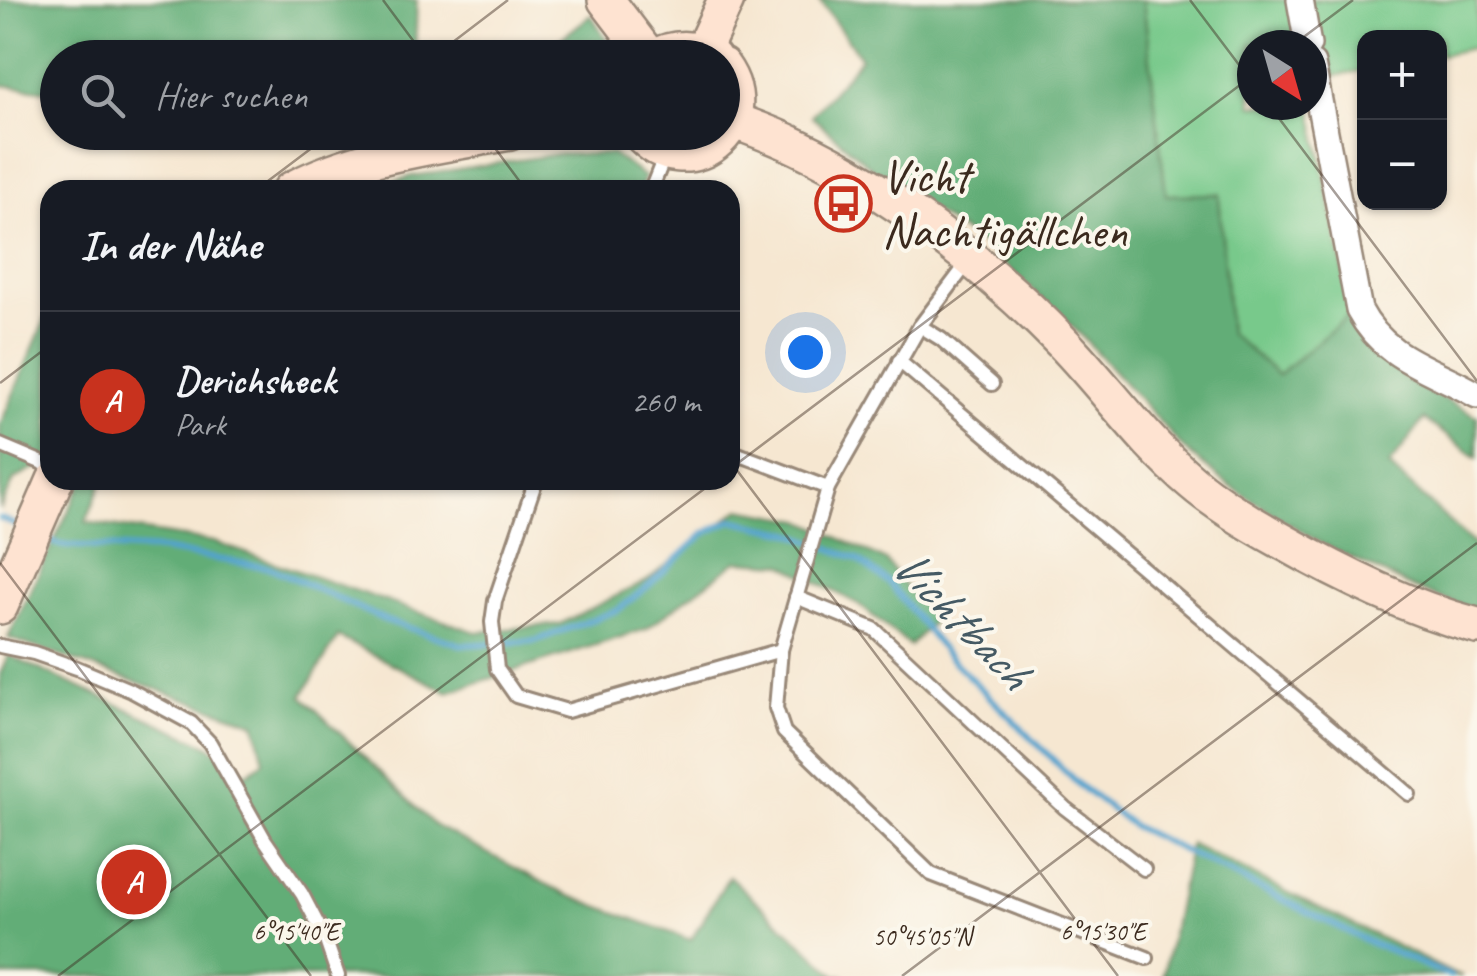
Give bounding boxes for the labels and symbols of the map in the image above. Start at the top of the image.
north arrow [1237,30,1327,120]
place label: Vicht Nachtigällchen [882,146,1127,261]
bus stop icon: Vicht Nachtigällchen [813,173,873,233]
your location [780,327,831,378]
water label: Vichtbach [879,534,1047,704]
pin: A [102,844,166,920]
text: 6°15'40"E [253,916,341,948]
text: 6°15'30"E [1060,916,1148,948]
text: 50°45'05"N [873,921,975,953]

